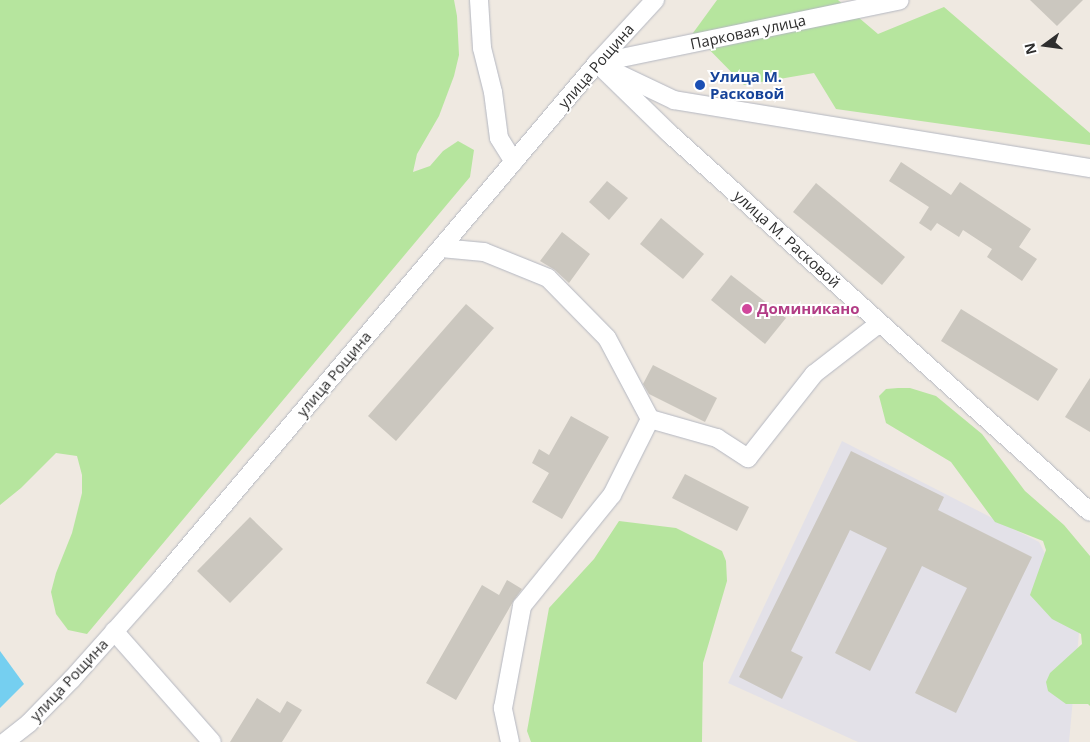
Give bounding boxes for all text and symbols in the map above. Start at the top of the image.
street label: Парковая улица [689,11,807,53]
street label: улица Рощина [554,20,638,112]
north arrow [1020,20,1070,70]
text: N [1019,41,1041,57]
place label: Улица М. Расковой [710,67,784,102]
marker: Улица М. Расковой [694,79,706,91]
street label: улица М. Расковой [730,186,844,292]
place label: Доминикано [757,300,860,318]
marker: Доминикано [741,303,753,315]
street label: улица Рощина [293,328,375,420]
street label: улица Рощина [26,635,112,725]

